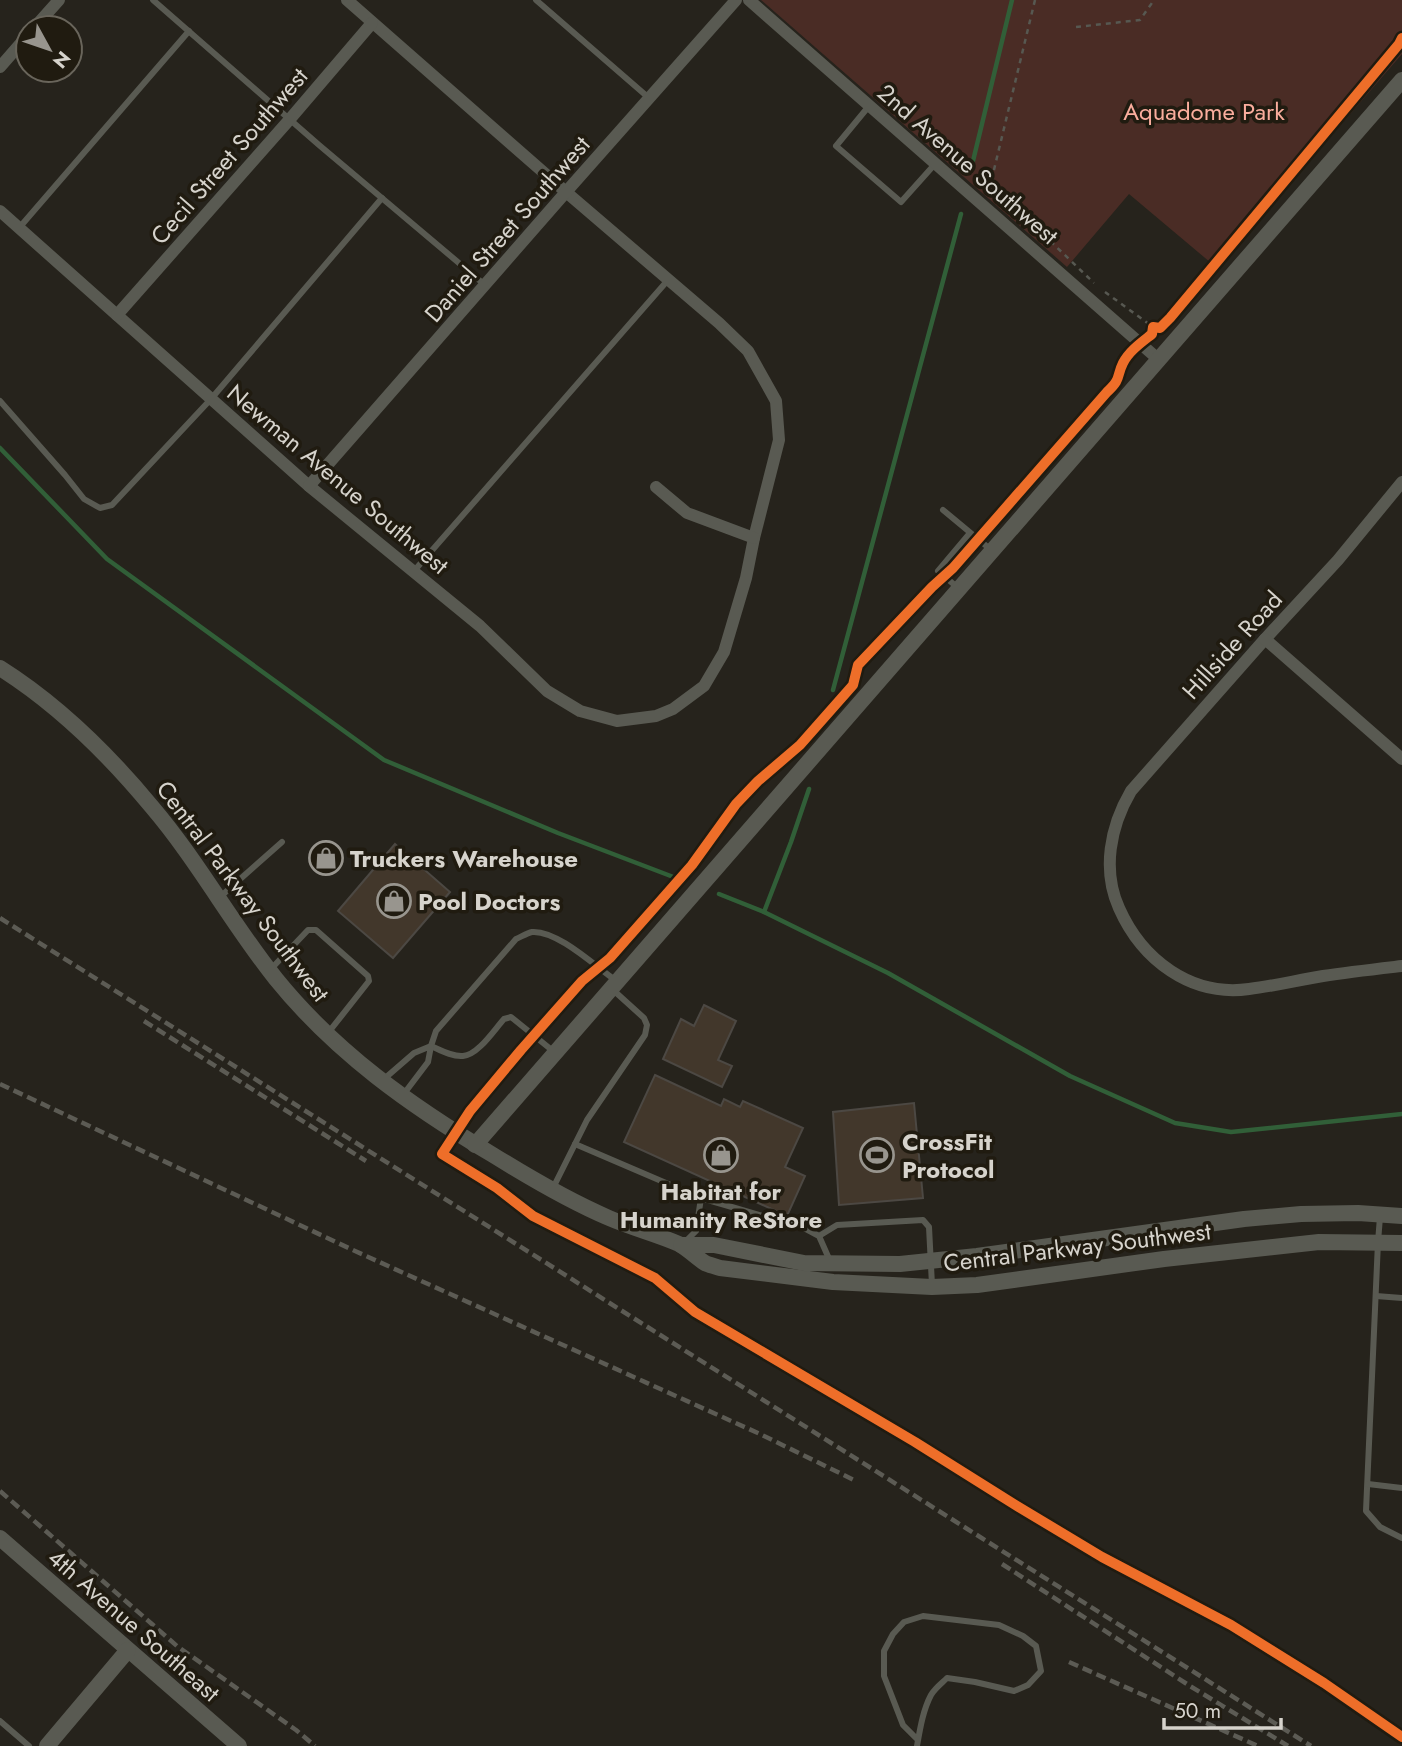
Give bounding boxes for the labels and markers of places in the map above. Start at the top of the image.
shop icon: Truckers Warehouse [307,839,345,877]
place label: Truckers Warehouse [350,841,578,876]
shop icon: Pool Doctors [375,882,413,920]
place label: Pool Doctors [418,884,560,919]
place label: CrossFit Protocol [902,1124,994,1187]
shop icon: Habitat for Humanity ReStore [702,1136,740,1174]
sports icon: CrossFit Protocol [858,1136,896,1174]
place label: Habitat for Humanity ReStore [620,1174,822,1237]

